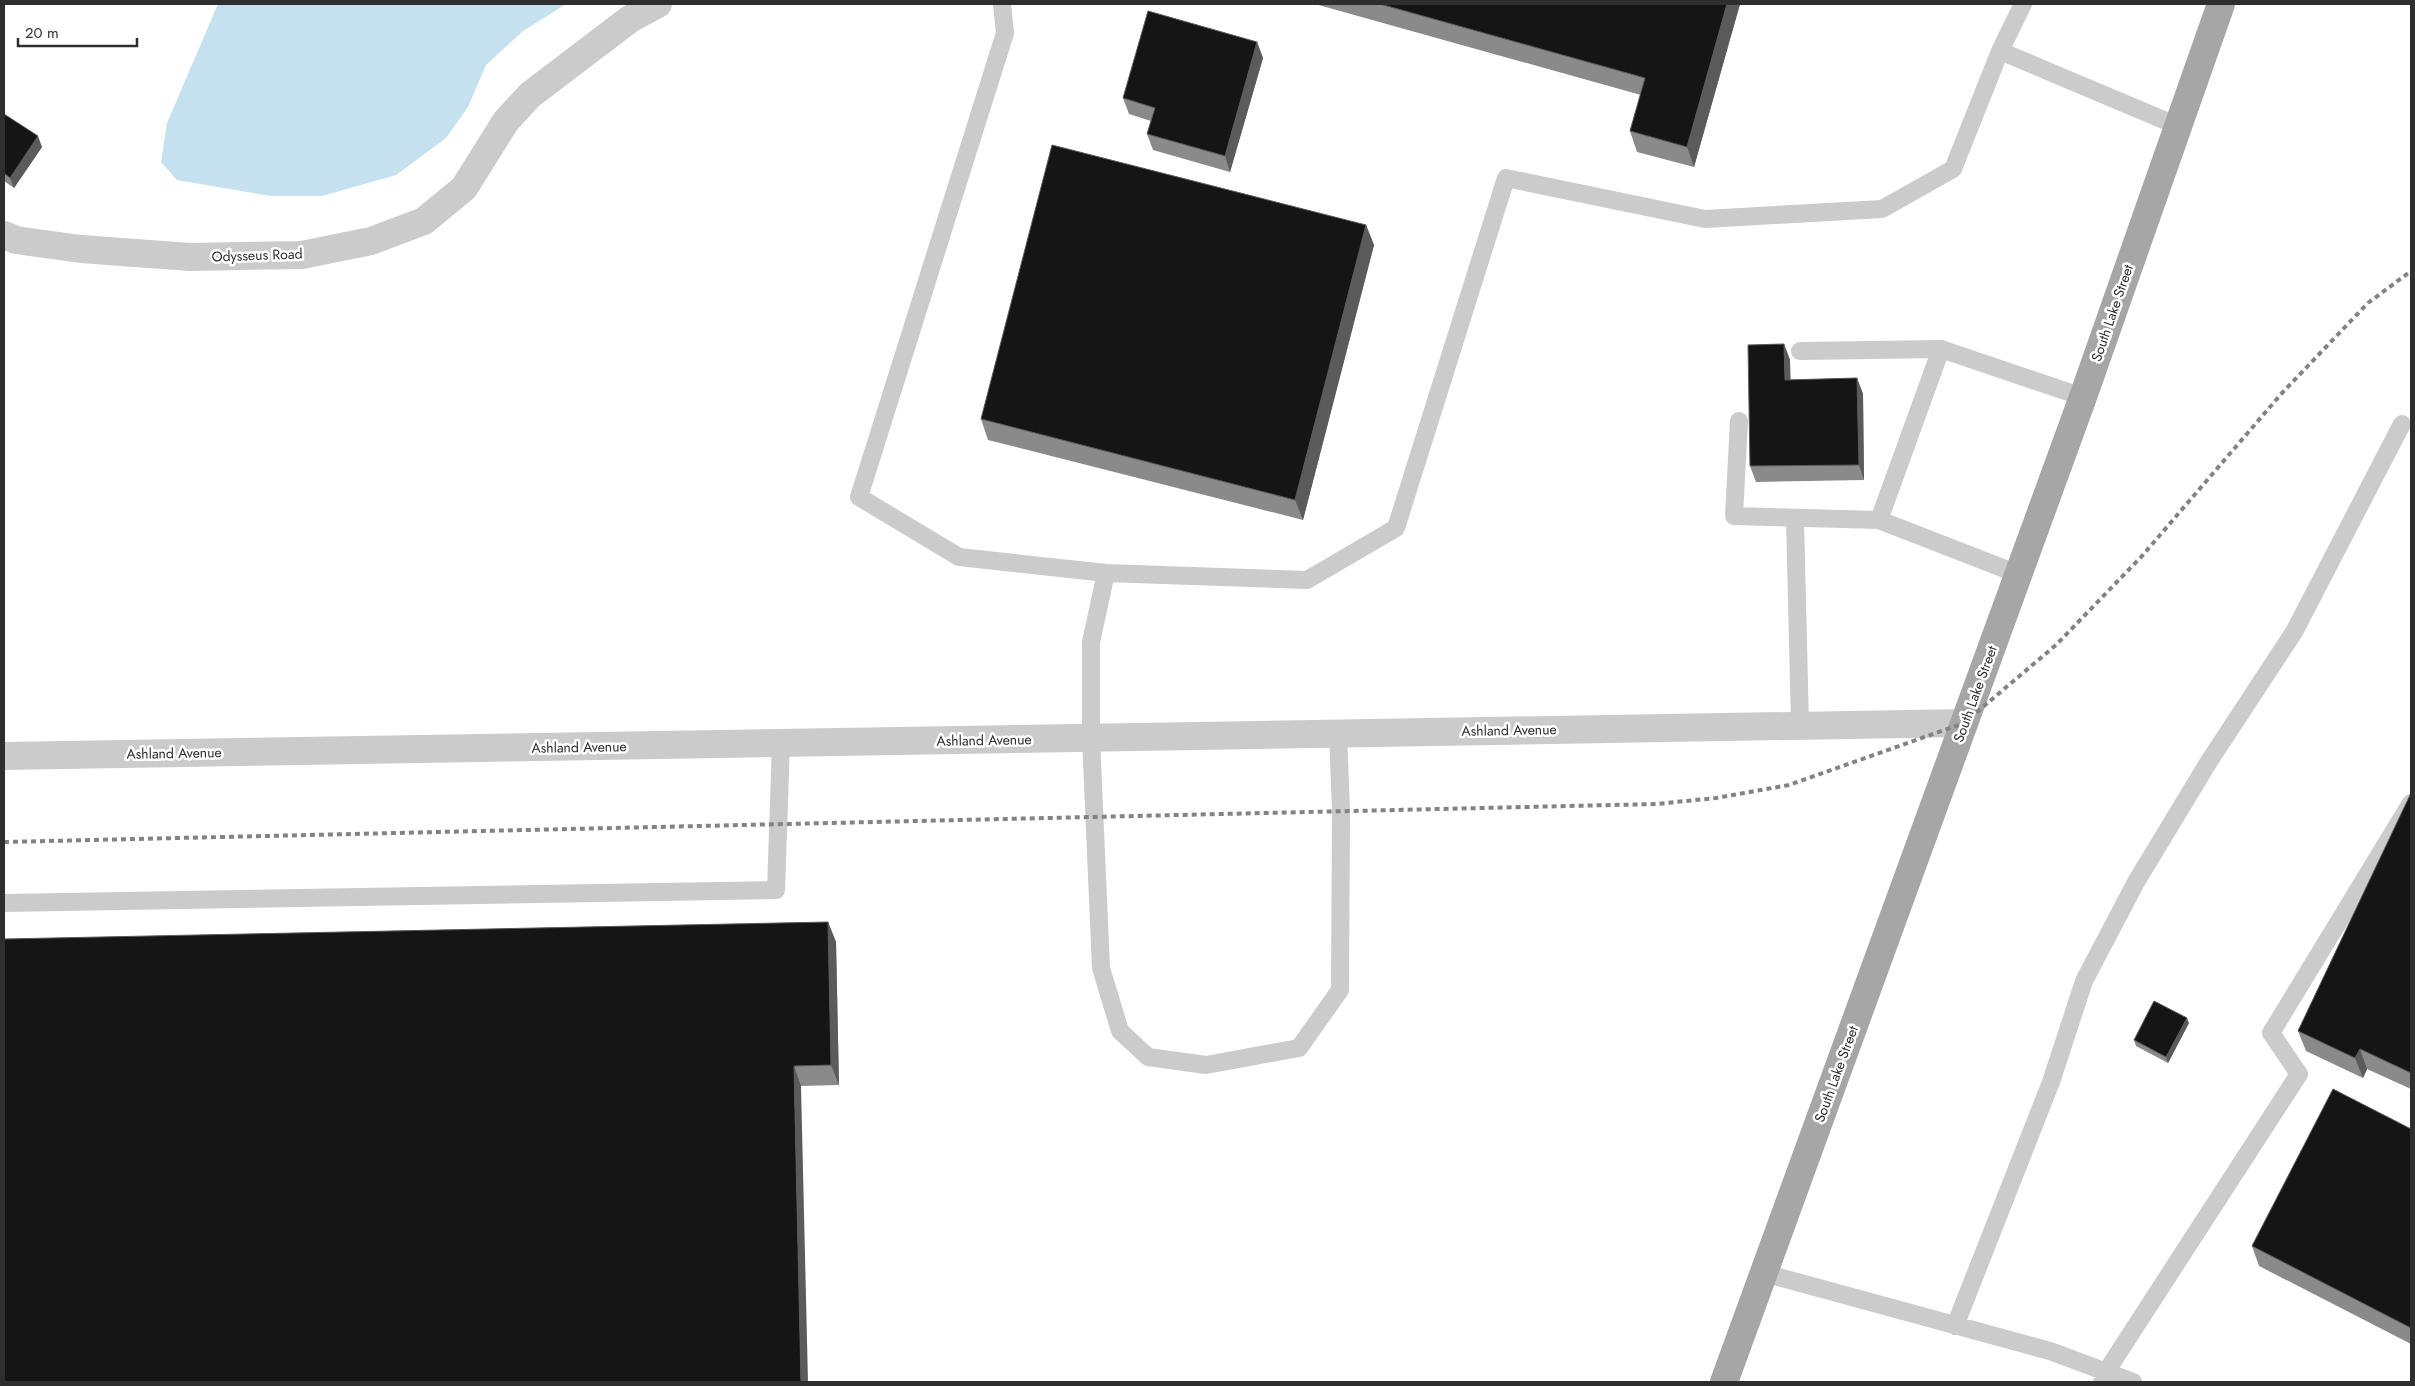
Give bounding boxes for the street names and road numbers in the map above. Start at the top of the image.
street label: Odysseus Road [211,243,303,267]
street label: South Lake Street [2086,261,2138,364]
street label: South Lake Street [1948,642,2002,745]
street label: Ashland Avenue [1461,719,1557,741]
street label: Ashland Avenue [936,729,1032,751]
street label: Ashland Avenue [531,736,627,758]
street label: Ashland Avenue [126,742,222,764]
street label: South Lake Street [1809,1022,1863,1125]

